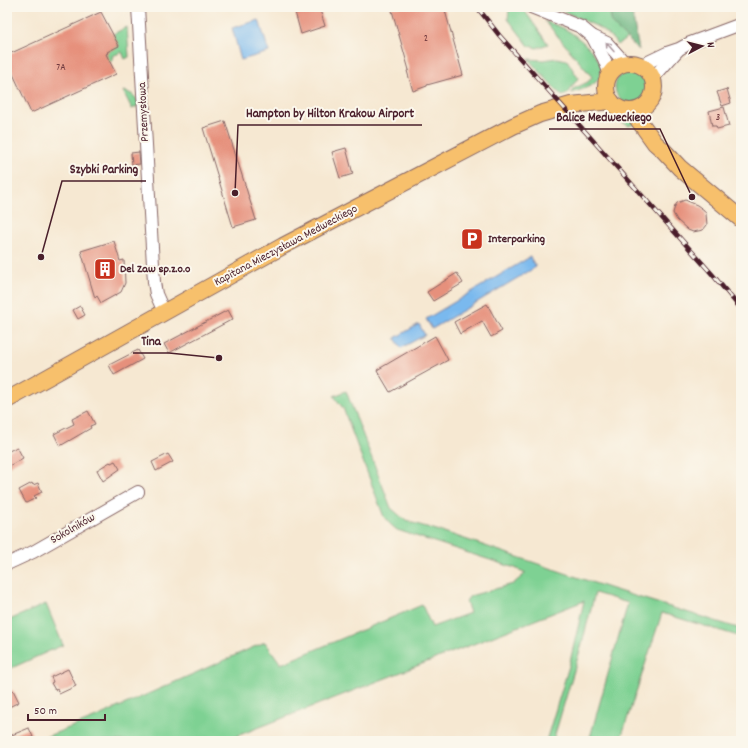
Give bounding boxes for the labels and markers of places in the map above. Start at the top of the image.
callout: Hampton by Hilton Krakow Airport [238,100,422,125]
callout: Balice Medweckiego [549,104,660,129]
callout: Szybki Parking [62,156,146,181]
parking icon: Interparking [459,226,485,252]
place label: Interparking [488,231,545,248]
building icon: Del Zaw sp.z.o.o [92,256,118,282]
place label: Del Zaw sp.z.o.o [120,261,191,278]
callout: Tina [133,328,169,353]

